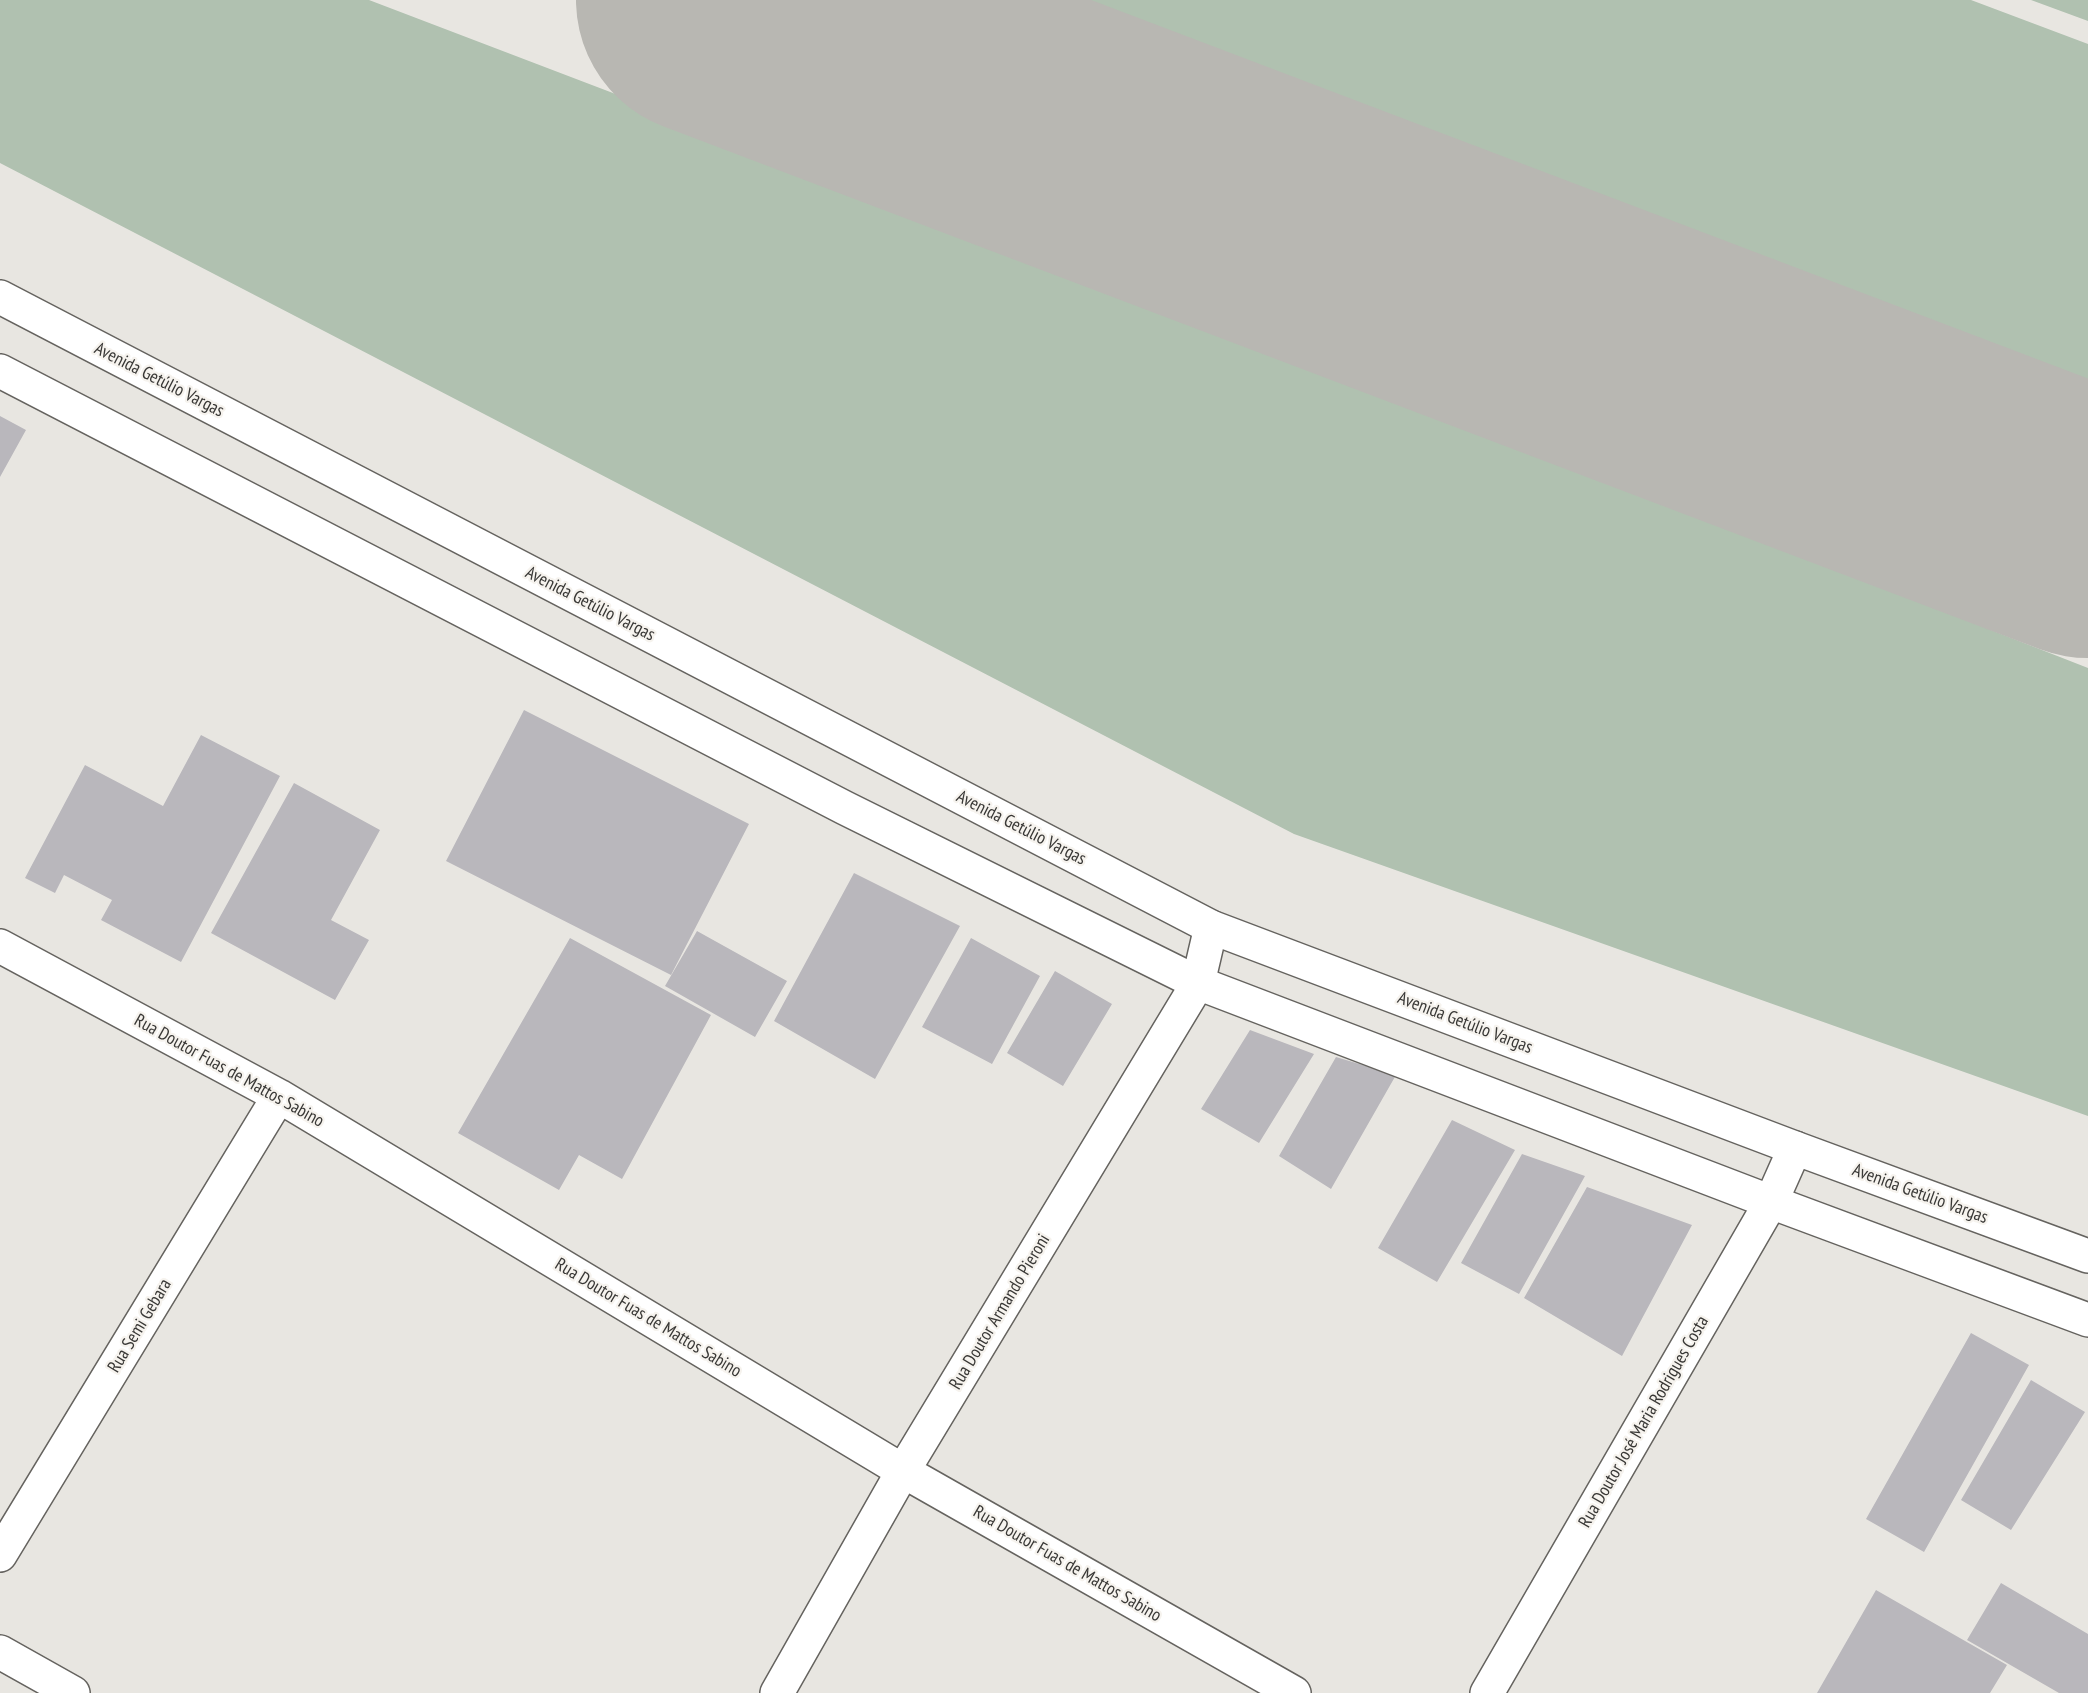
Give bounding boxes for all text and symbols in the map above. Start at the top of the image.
street label: Avenida Getúlio Vargas [91,338,227,422]
street label: Avenida Getúlio Vargas [522,562,658,646]
street label: Avenida Getúlio Vargas [953,786,1089,870]
street label: Avenida Getúlio Vargas [1395,987,1535,1059]
street label: Rua Doutor Fuas de Mattos Sabino [130,1010,328,1132]
street label: Avenida Getúlio Vargas [1849,1159,1991,1229]
street label: Rua Doutor Armando Pieroni [945,1230,1055,1394]
street label: Rua Doutor Fuas de Mattos Sabino [551,1254,745,1382]
street label: Rua Semi Gebara [104,1275,176,1377]
street label: Rua Doutor José Maria Rodrigues Costa [1574,1312,1714,1532]
street label: Rua Doutor Fuas de Mattos Sabino [969,1501,1165,1627]

